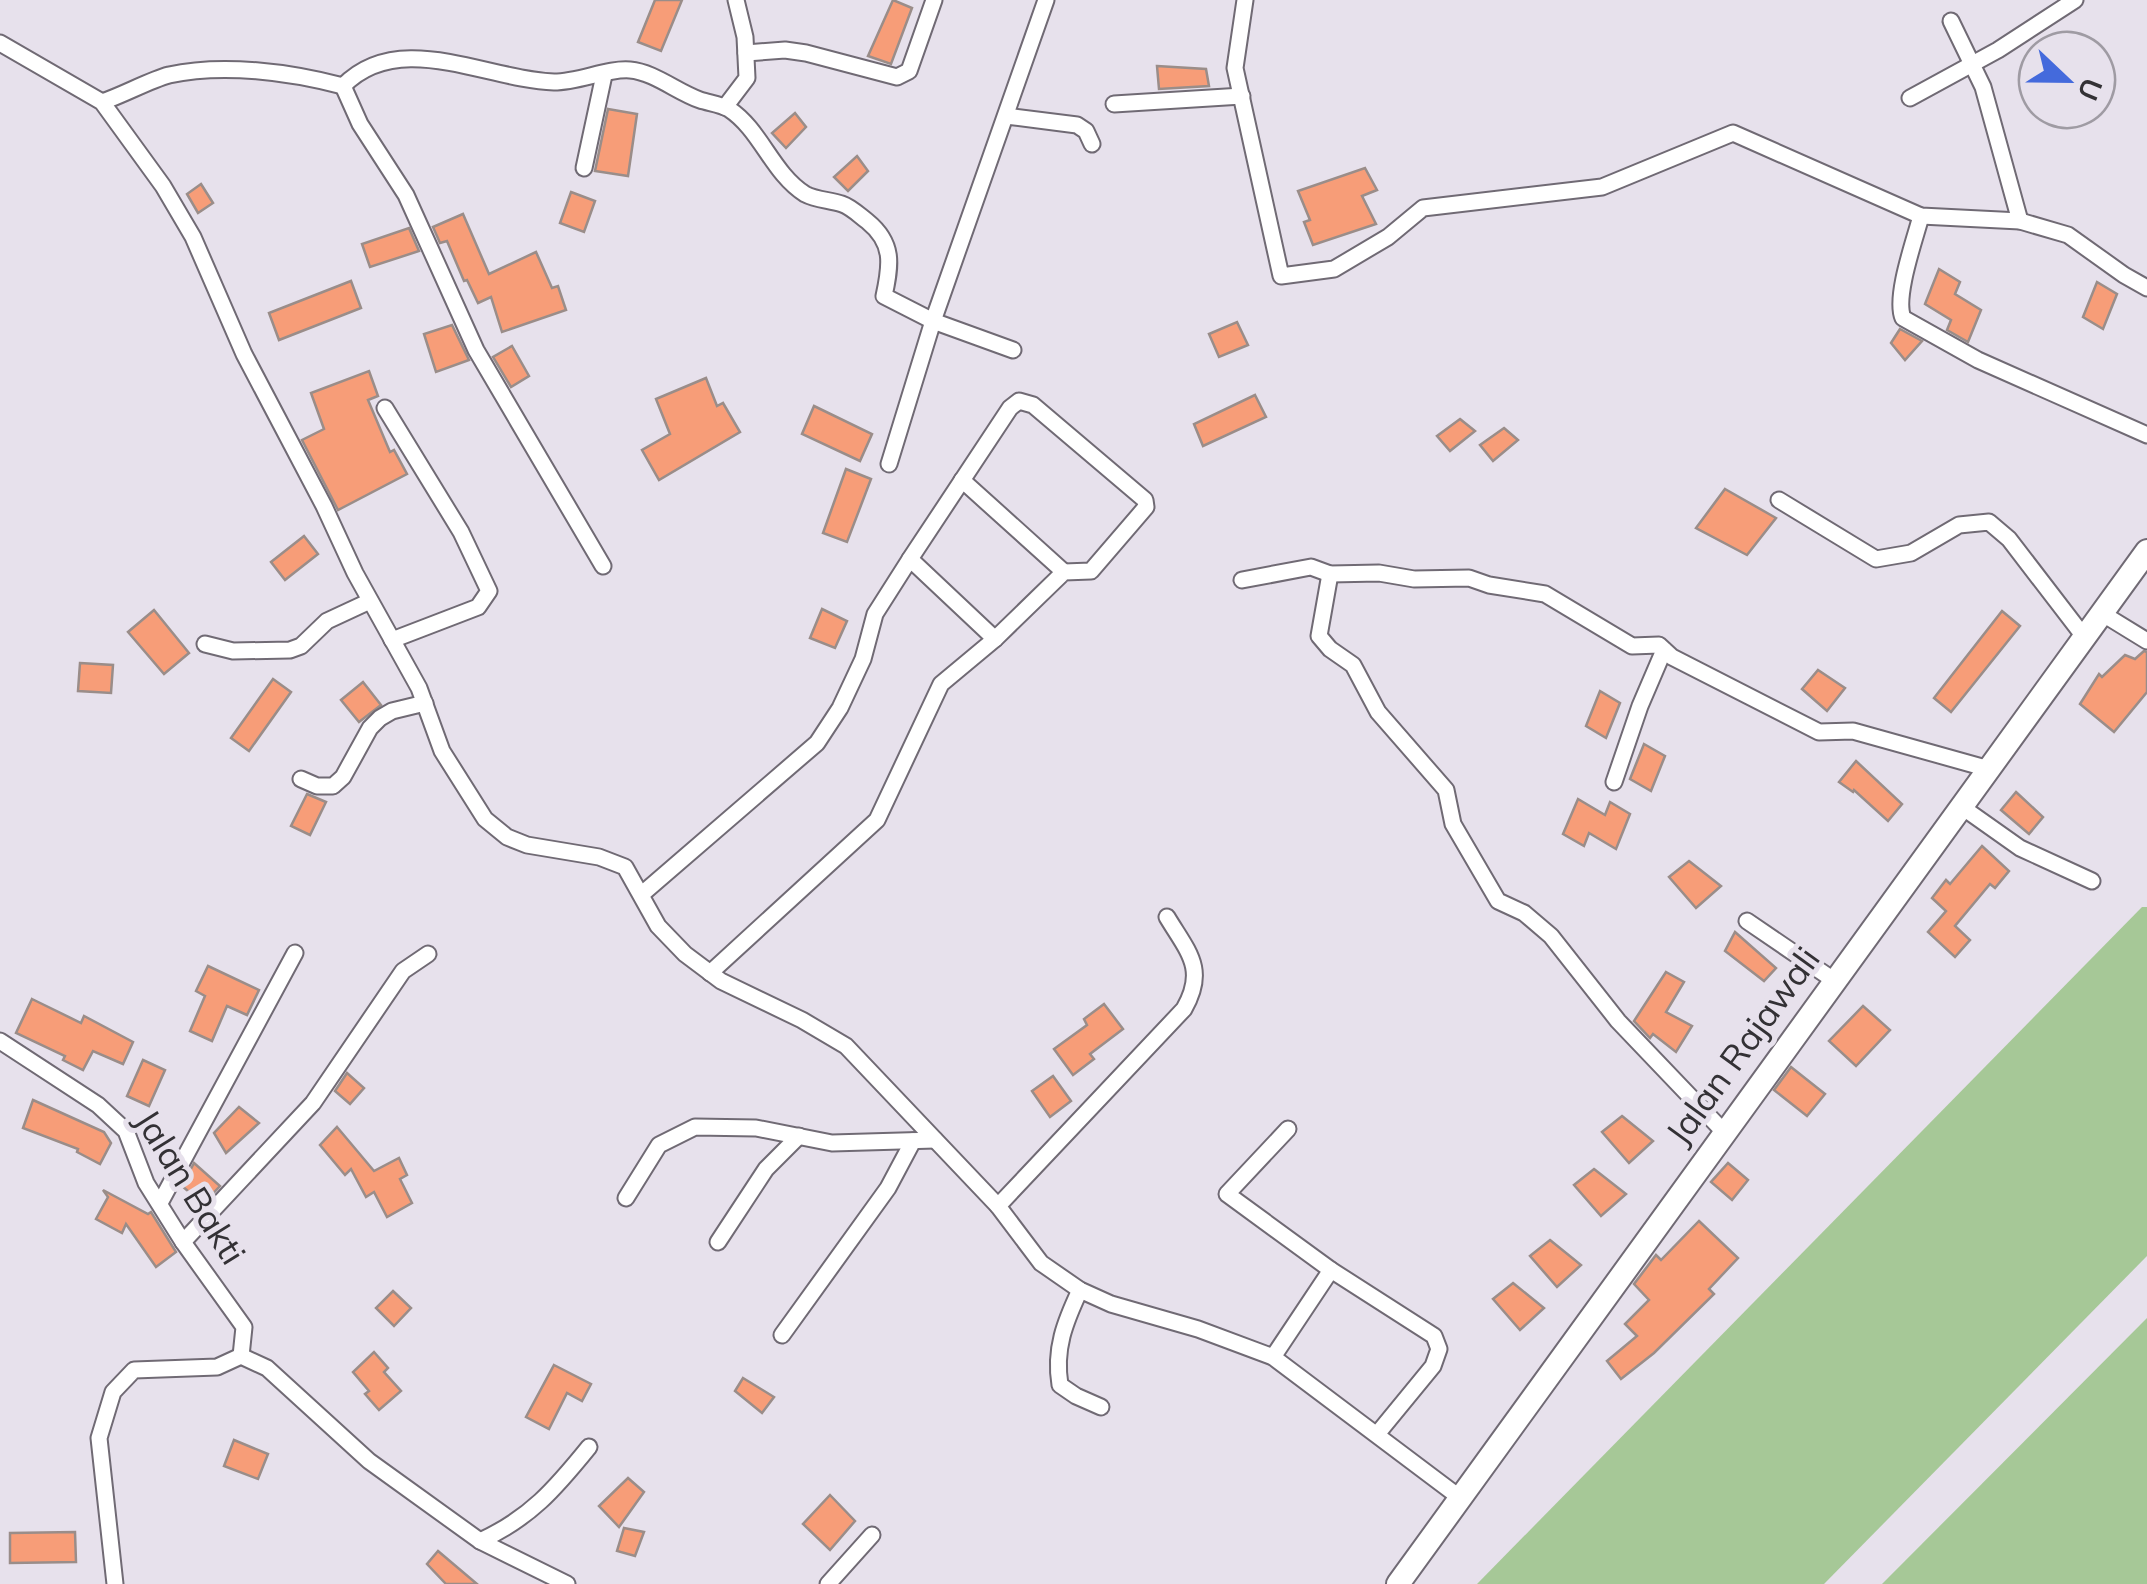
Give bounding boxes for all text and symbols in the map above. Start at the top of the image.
north arrow [2017,30,2117,130]
text: U [2071,73,2111,106]
street label: Jalan Rajawali [1656,938,1829,1153]
street label: Jalan Bakti [126,1101,256,1272]

